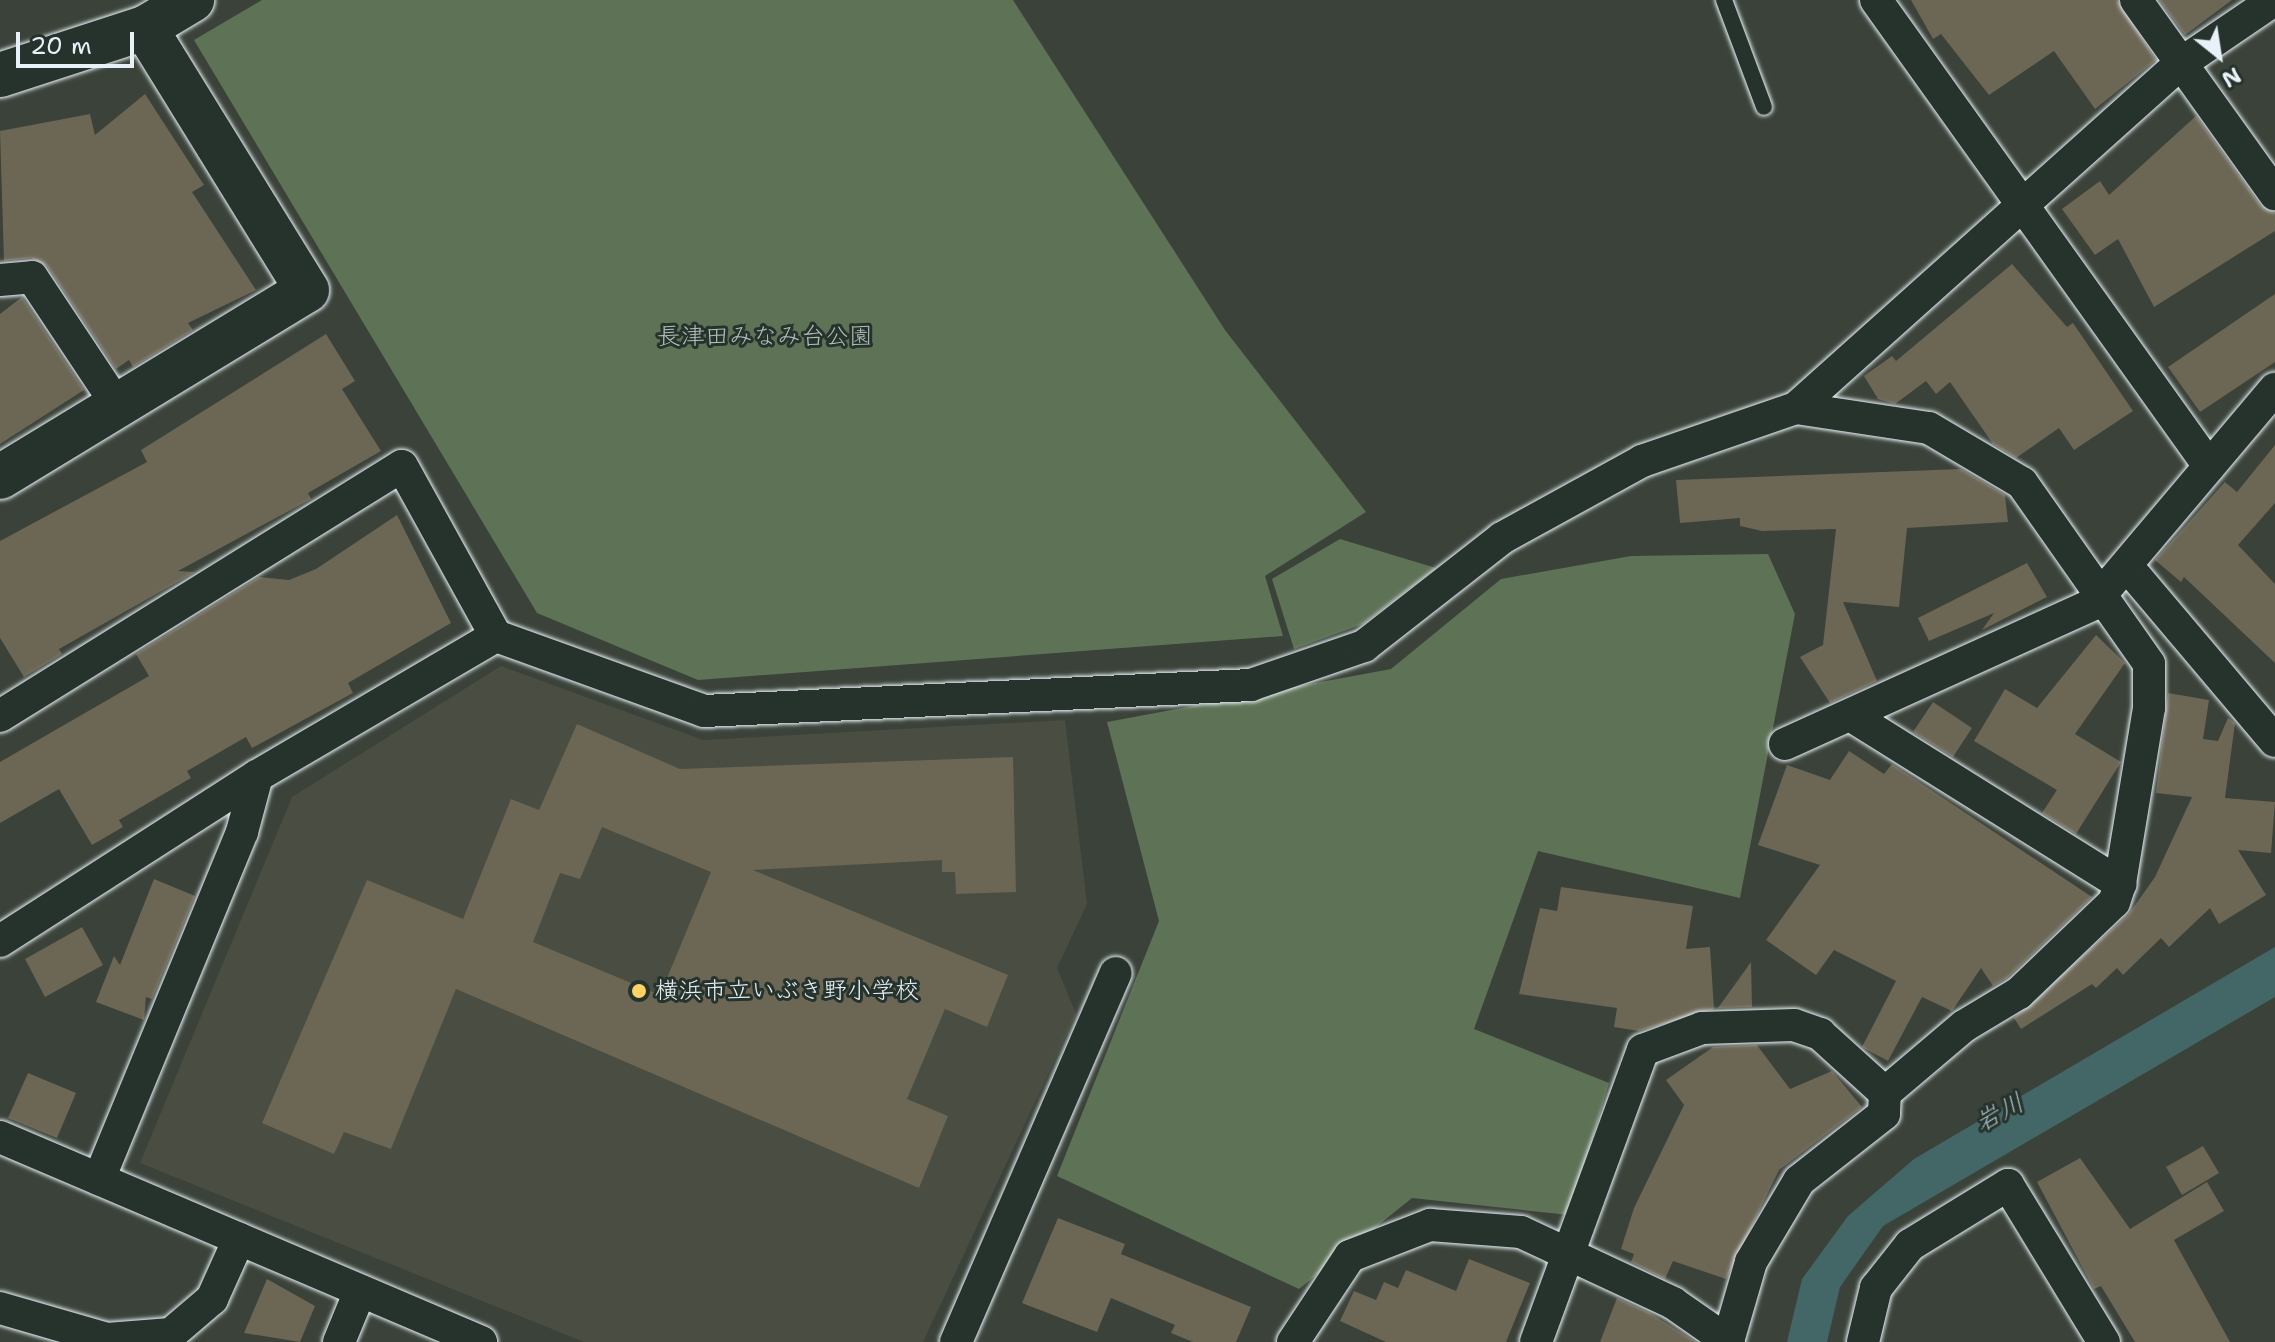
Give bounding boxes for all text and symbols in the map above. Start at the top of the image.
scale bar [20,16,138,66]
north arrow [2179,16,2259,96]
text: 20 m [30,30,92,62]
text: N [2216,60,2246,94]
park label: 長津田みなみ台公園 [657,323,873,351]
place label: 横浜市立いぶき野小学校 [655,977,919,1005]
marker: 横浜市立いぶき野小学校 [630,982,648,1000]
water label: 岩川 [1969,1086,2029,1138]

